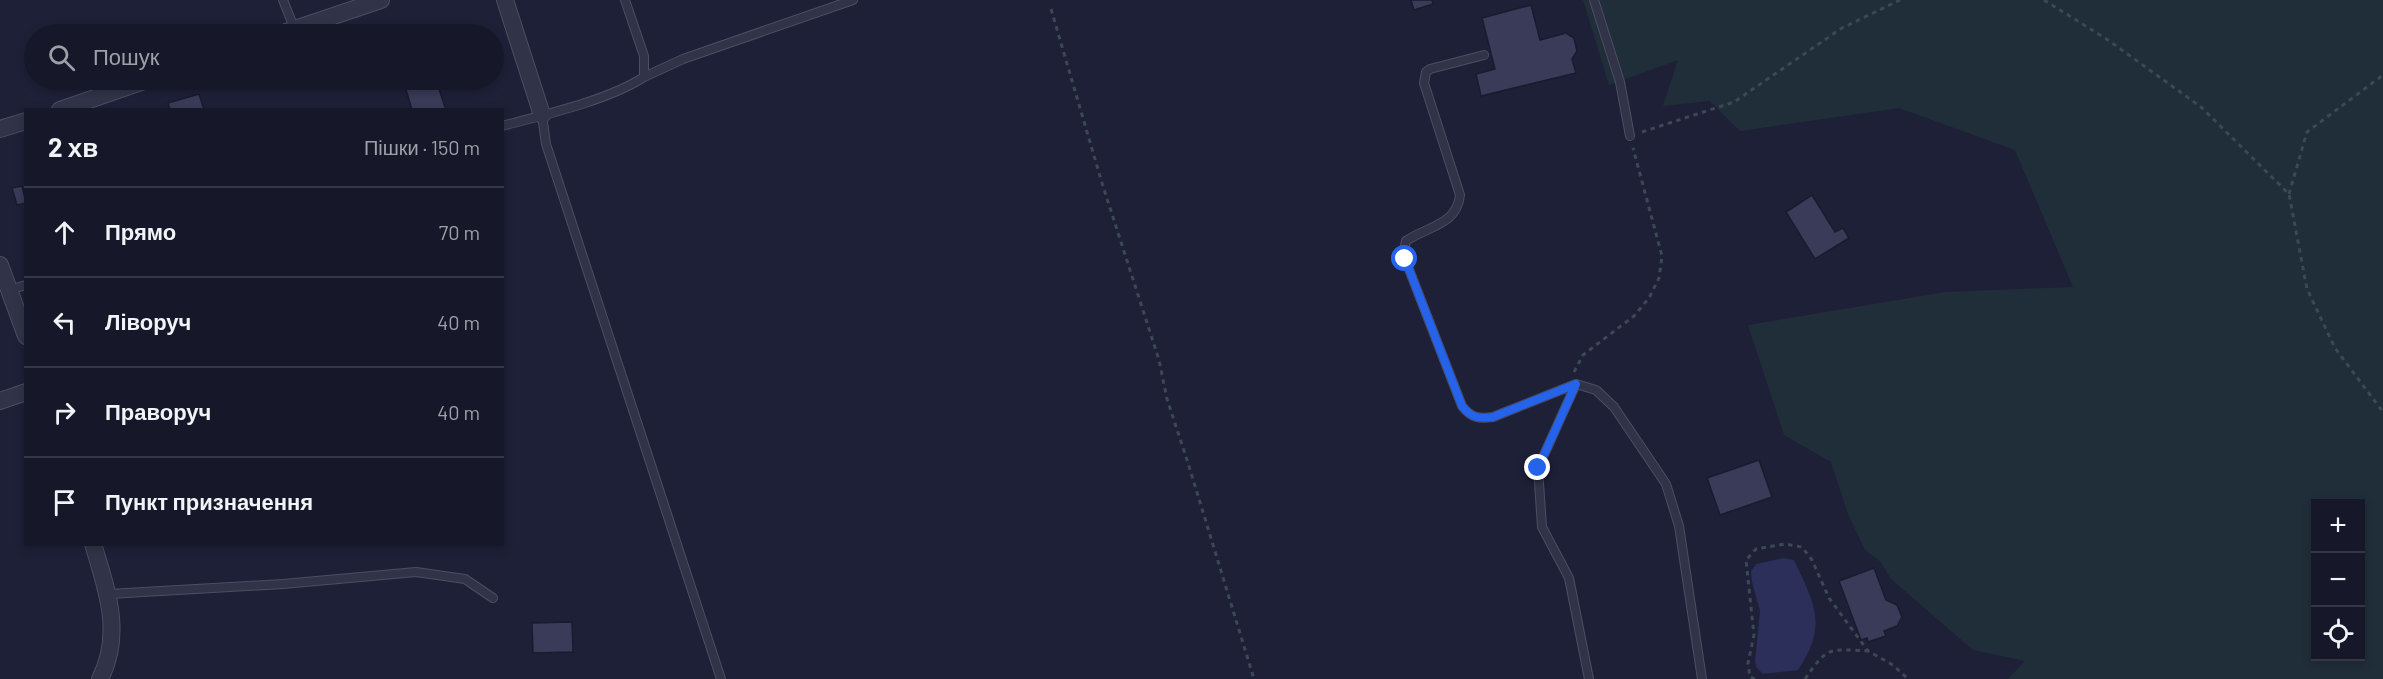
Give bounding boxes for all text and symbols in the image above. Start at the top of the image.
search box [24,24,504,90]
icon: search [45,41,78,74]
text: Пошук [93,43,159,69]
text: 2 хв [48,131,98,162]
text: Пішки · 150 m [364,135,480,159]
icon: ahead [48,216,81,249]
text: Прямо [105,218,176,244]
text: 70 m [439,220,480,244]
route start [1391,245,1417,271]
icon: left [48,306,81,339]
text: Ліворуч [105,308,191,334]
text: 40 m [437,310,480,334]
icon: right [48,396,81,429]
text: Праворуч [105,398,211,424]
text: 40 m [437,400,480,424]
route end [1524,454,1550,480]
icon: arrive [48,486,81,519]
text: Пункт призначення [105,488,313,514]
map controls [2311,499,2365,661]
button: + [2311,499,2365,553]
button: − [2311,553,2365,607]
button: locate [2311,607,2365,661]

